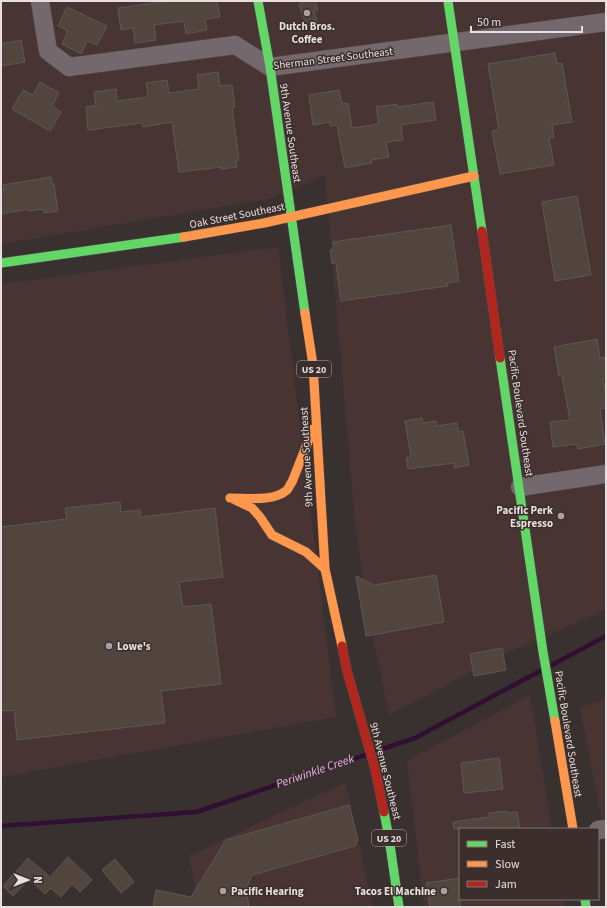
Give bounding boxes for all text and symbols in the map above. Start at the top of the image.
marker: Dutch Bros. Coffee [302,8,312,18]
scale bar [471,8,582,34]
text: 50 m [477,14,501,31]
place label: Dutch Bros. Coffee [279,19,335,47]
street label: Sherman Street Southeast [272,44,394,73]
street label: 9th Avenue Southeast [276,83,305,184]
street label: Oak Street Southeast [188,199,286,232]
street label: Pacific Boulevard Southeast [504,349,537,478]
road number: US 20 [297,361,331,377]
street label: 9th Avenue Southeast [296,406,317,507]
place label: Pacific Perk Espresso [496,503,553,531]
marker: Pacific Perk Espresso [556,511,566,521]
place label: Lowe's [117,639,151,654]
marker: Lowe's [104,641,114,651]
street label: Pacific Boulevard Southeast [551,670,586,799]
street label: 9th Avenue Southeast [366,721,405,822]
water label: Periwinkle Creek [274,750,357,793]
legend [459,828,599,900]
road number: US 20 [372,830,406,846]
text: Fast [495,836,515,853]
text: Slow [495,856,520,873]
north arrow [8,860,48,900]
text: N [30,876,45,884]
text: Jam [495,876,517,893]
place label: Pacific Hearing [231,884,304,899]
place label: Tacos El Machine [355,884,436,899]
marker: Pacific Hearing [218,886,228,896]
marker: Tacos El Machine [439,886,449,896]

